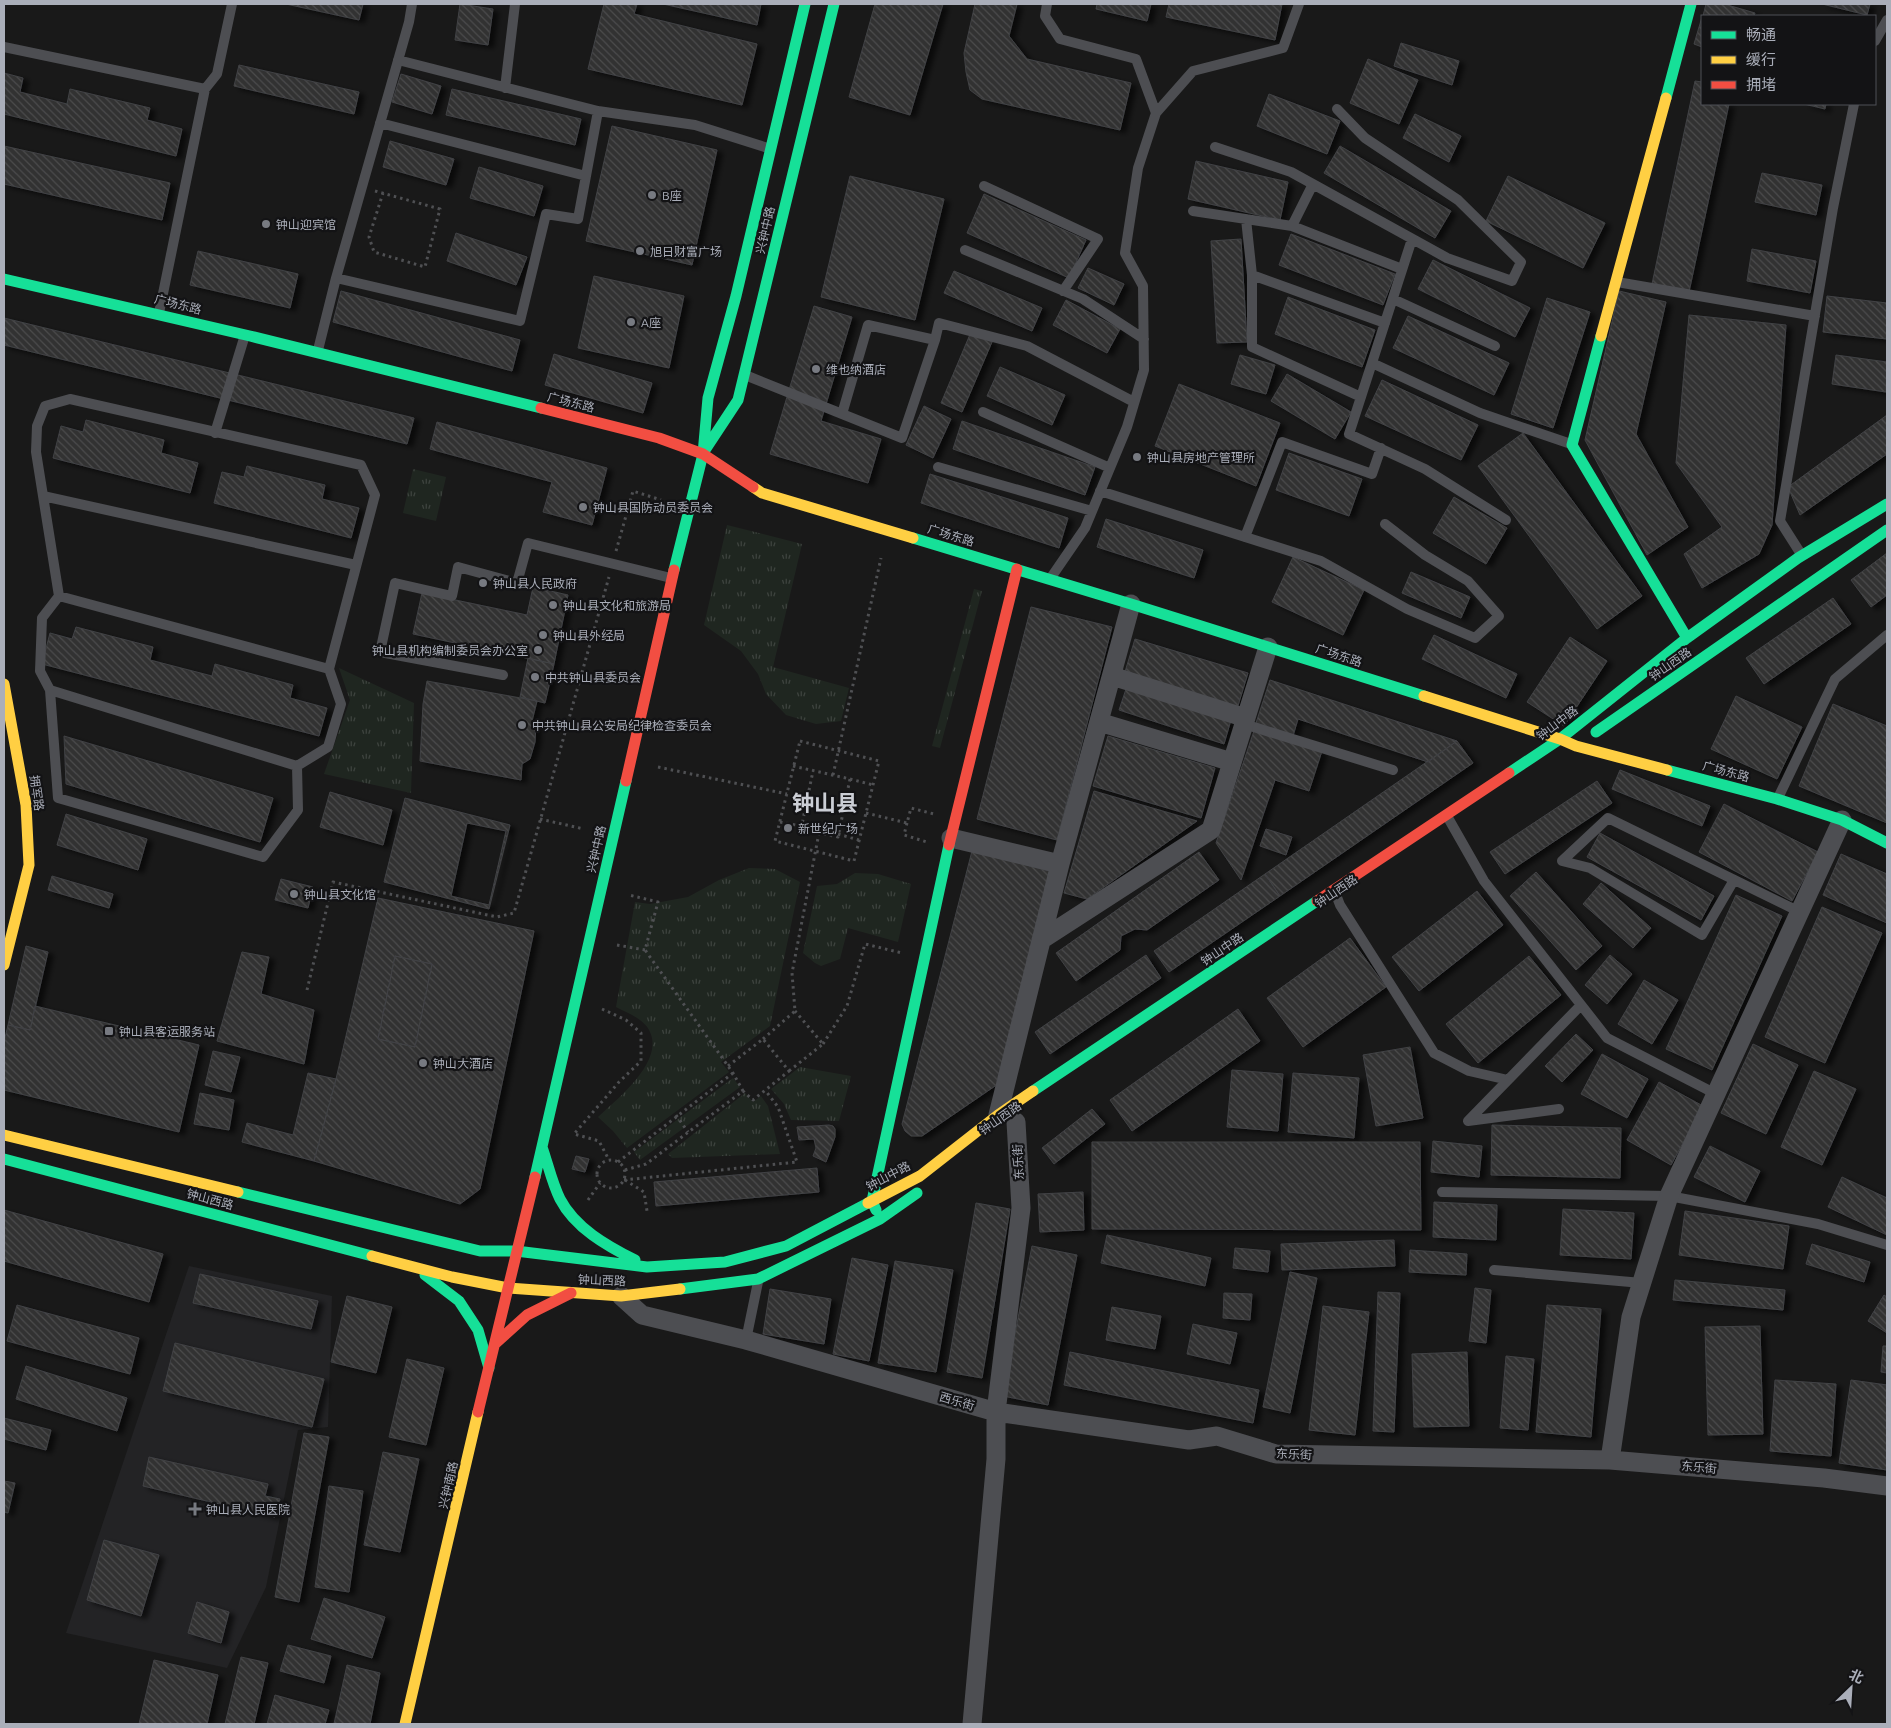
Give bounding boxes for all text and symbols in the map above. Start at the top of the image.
legend [1701,15,1876,105]
text: 畅通 [1746,26,1776,43]
text: 缓行 [1746,51,1776,68]
text: 拥堵 [1746,76,1776,93]
marker: B座 [646,189,658,201]
place label: B座 [662,189,682,202]
street label: 兴钟中路 [753,205,777,255]
marker: 钟山迎宾馆 [260,218,272,230]
place label: 钟山迎宾馆 [276,218,336,231]
marker: 旭日财富广场 [634,245,646,257]
place label: 旭日财富广场 [650,245,722,258]
street label: 广场东路 [153,292,203,316]
marker: A座 [625,316,637,328]
place label: A座 [641,316,661,329]
marker: 维也纳酒店 [810,363,822,375]
place label: 维也纳酒店 [826,363,886,376]
street label: 广场东路 [546,390,596,414]
marker: 钟山县房地产管理所 [1131,451,1143,463]
place label: 钟山县房地产管理所 [1147,451,1255,464]
marker: 钟山县国防动员委员会 [577,501,589,513]
place label: 钟山县国防动员委员会 [593,501,713,514]
street label: 广场东路 [926,522,976,548]
marker: 钟山县人民政府 [477,577,489,589]
place label: 钟山县人民政府 [493,577,577,590]
marker: 钟山县文化和旅游局 [547,599,559,611]
place label: 钟山县文化和旅游局 [563,599,671,612]
marker: 钟山县外经局 [537,629,549,641]
place label: 钟山县外经局 [553,629,625,642]
street label: 广场东路 [1314,641,1364,669]
place label: 钟山县机构编制委员会办公室 [372,644,528,657]
marker: 钟山县机构编制委员会办公室 [532,644,544,656]
street label: 钟山西路 [1647,645,1693,683]
marker: 中共钟山县委员会 [529,671,541,683]
place label: 中共钟山县委员会 [545,671,641,684]
street label: 钟山中路 [1534,703,1580,743]
marker: 中共钟山县公安局纪律检查委员会 [516,719,528,731]
place label: 中共钟山县公安局纪律检查委员会 [532,719,712,732]
street label: 广场东路 [1701,759,1751,783]
street label: 拥军路 [28,774,46,812]
district label: 钟山县 [792,790,858,815]
marker: 新世纪广场 [782,822,794,834]
place label: 新世纪广场 [798,822,858,835]
street label: 兴钟中路 [584,824,608,874]
street label: 钟山西路 [1312,872,1360,910]
marker: 钟山县文化馆 [288,888,300,900]
place label: 钟山县文化馆 [304,888,376,901]
street label: 钟山中路 [1198,930,1246,968]
marker: 钟山县客运服务站 [103,1025,115,1037]
place label: 钟山县客运服务站 [119,1025,215,1038]
marker: 钟山大酒店 [417,1057,429,1069]
place label: 钟山大酒店 [433,1057,493,1070]
street label: 钟山西路 [977,1099,1023,1137]
street label: 东乐街 [1011,1144,1025,1180]
street label: 钟山中路 [864,1159,912,1193]
street label: 钟山西路 [185,1187,235,1211]
street label: 钟山西路 [578,1273,626,1287]
street label: 西乐街 [938,1390,976,1412]
street label: 东乐街 [1276,1447,1312,1461]
street label: 东乐街 [1680,1459,1718,1475]
street label: 兴钟南路 [436,1460,460,1510]
marker: 钟山县人民医院 [188,1502,202,1516]
place label: 钟山县人民医院 [206,1503,290,1516]
north arrow [1826,1663,1876,1713]
text: 北 [1847,1666,1866,1686]

